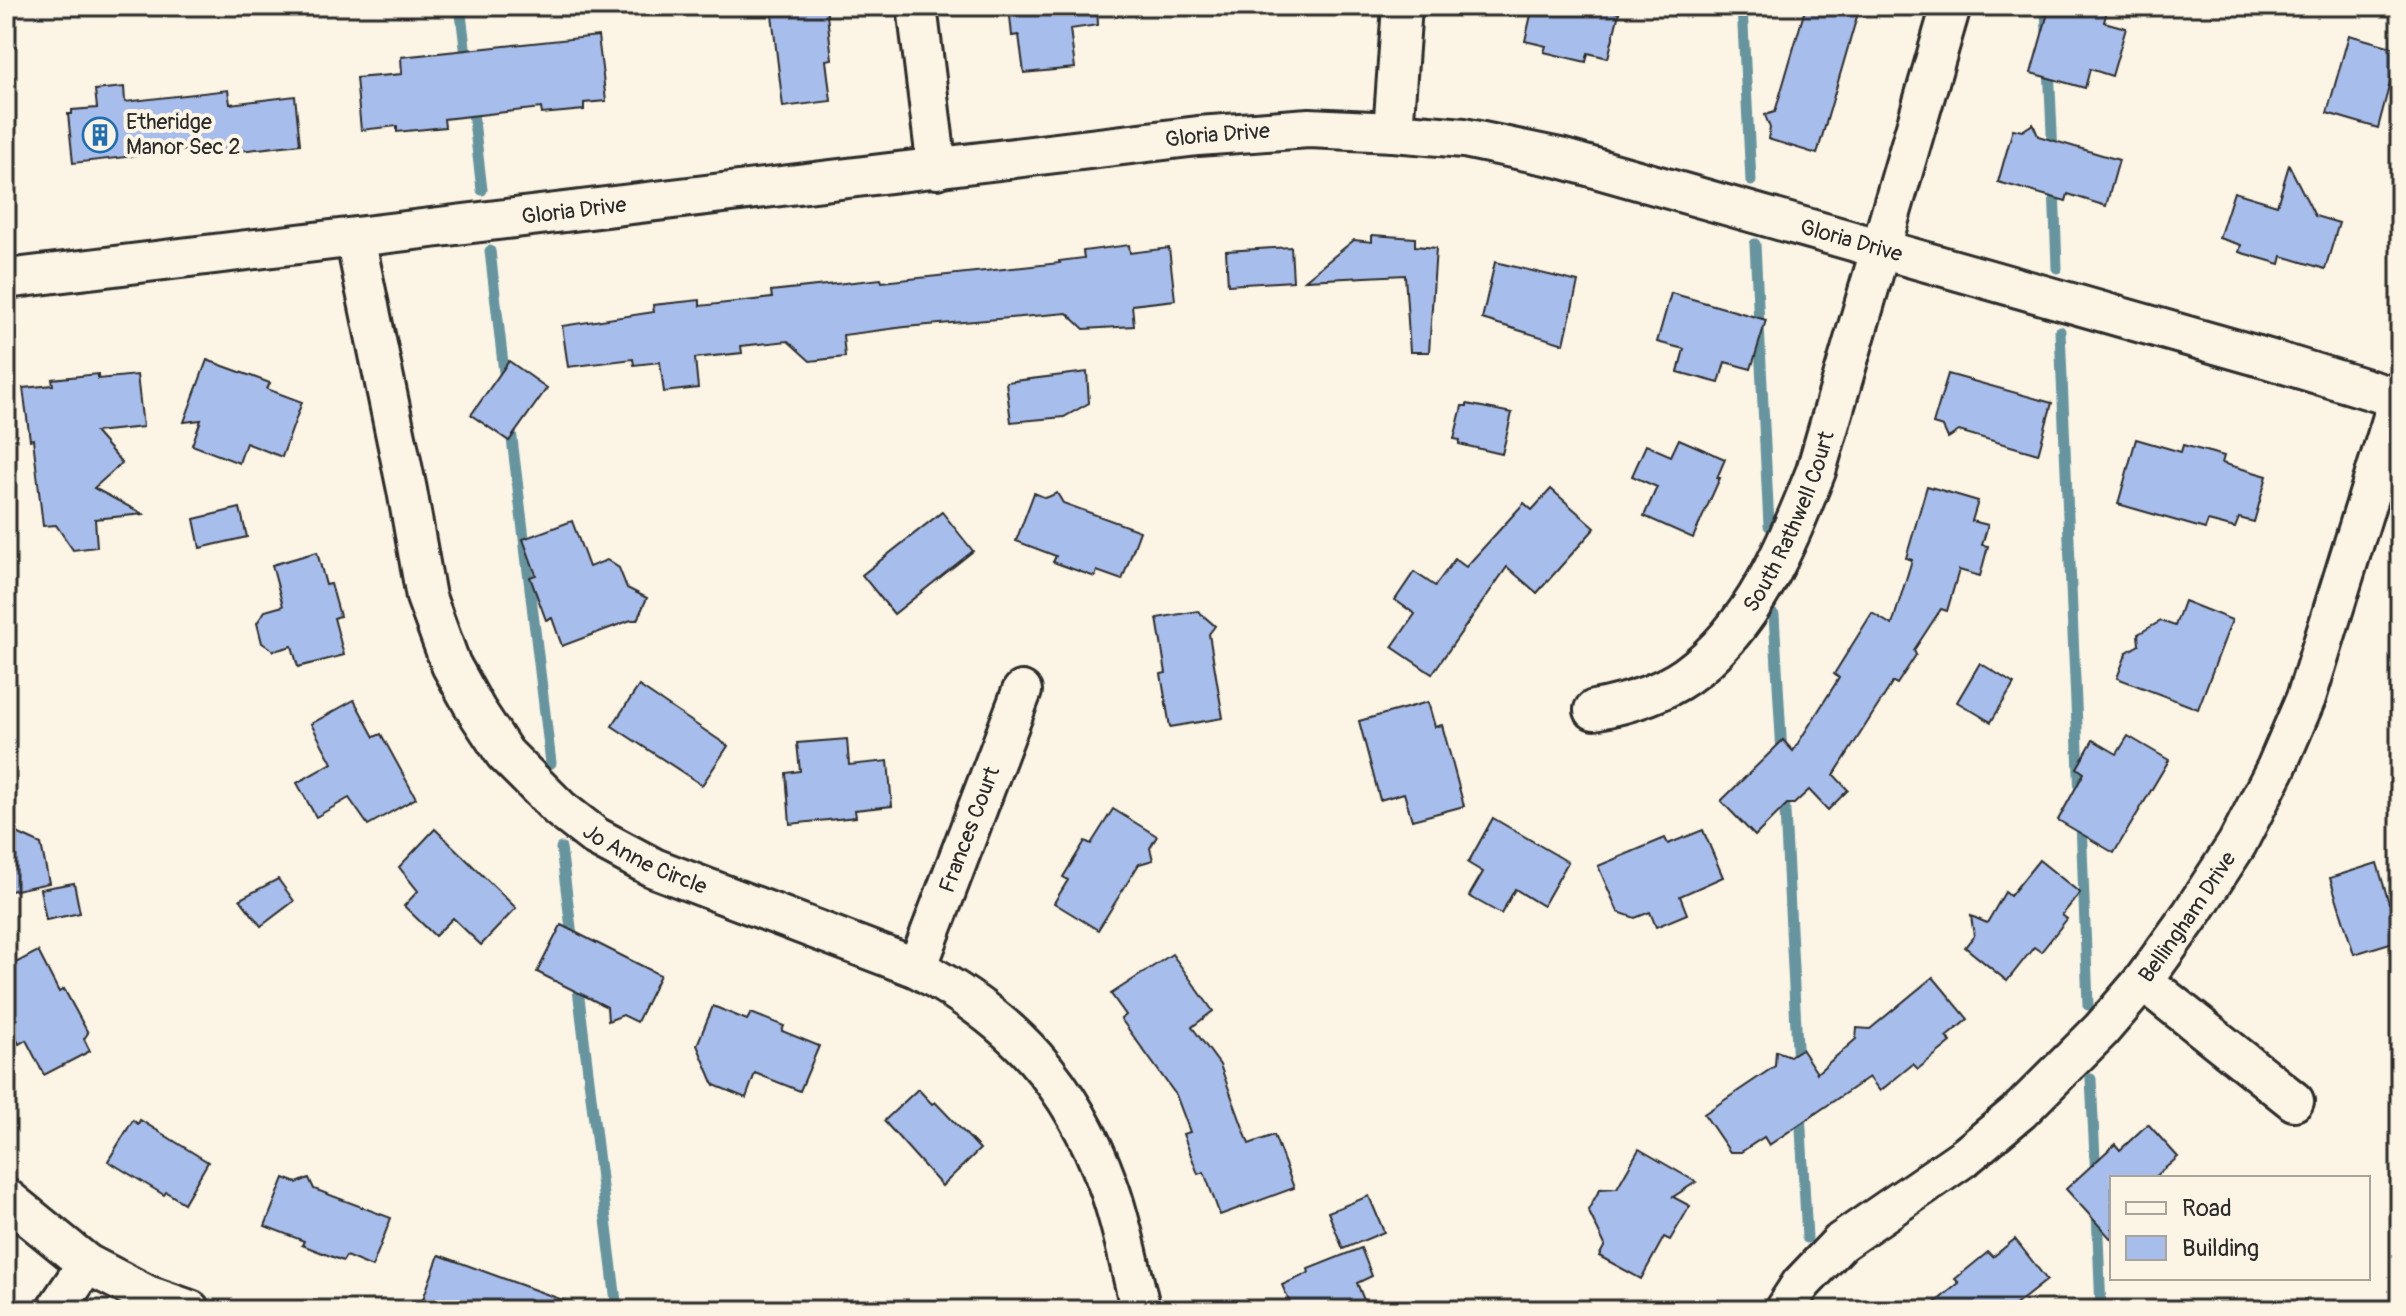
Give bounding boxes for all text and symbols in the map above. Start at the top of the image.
place label: Etheridge Manor Sec 2 [126,108,241,161]
building icon: Etheridge Manor Sec 2 [81,116,119,154]
street label: Gloria Drive [1163,117,1271,154]
street label: Gloria Drive [520,191,628,231]
street label: Gloria Drive [1797,213,1906,268]
street label: South Rathwell Court [1737,428,1841,618]
street label: Frances Court [933,762,1006,897]
street label: Jo Anne Circle [577,818,711,901]
street label: Bellingham Drive [2132,846,2242,988]
legend [2110,1176,2370,1280]
text: Road [2182,1194,2232,1223]
text: Building [2182,1234,2259,1263]

